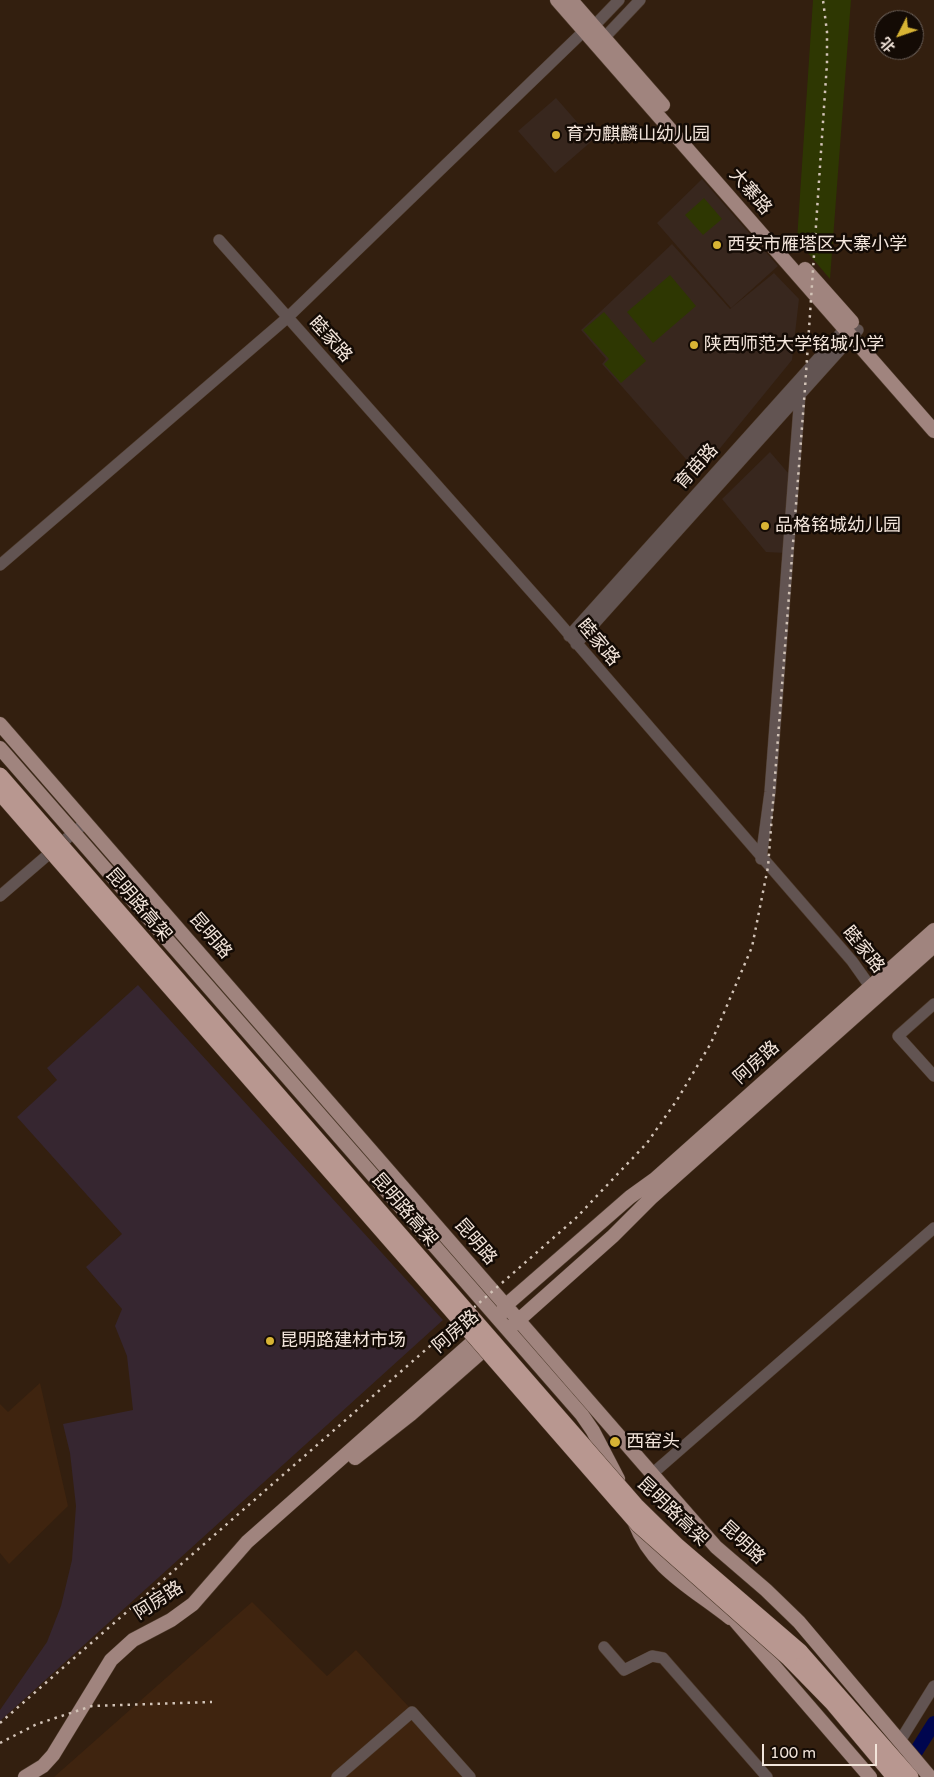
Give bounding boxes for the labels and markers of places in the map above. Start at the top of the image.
place label: 育为麒麟山幼儿园 [566,124,710,146]
marker: 育为麒麟山幼儿园 [550,129,562,141]
place label: 西安市雁塔区大寨小学 [727,234,907,256]
marker: 西安市雁塔区大寨小学 [711,239,723,251]
place label: 陕西师范大学铭城小学 [704,334,884,356]
marker: 陕西师范大学铭城小学 [688,339,700,351]
place label: 品格铭城幼儿园 [775,515,901,537]
marker: 品格铭城幼儿园 [759,520,771,532]
place label: 昆明路建材市场 [280,1330,406,1352]
marker: 昆明路建材市场 [264,1335,276,1347]
place label: 西窑头 [626,1431,680,1453]
marker: 西窑头 [608,1435,622,1449]

